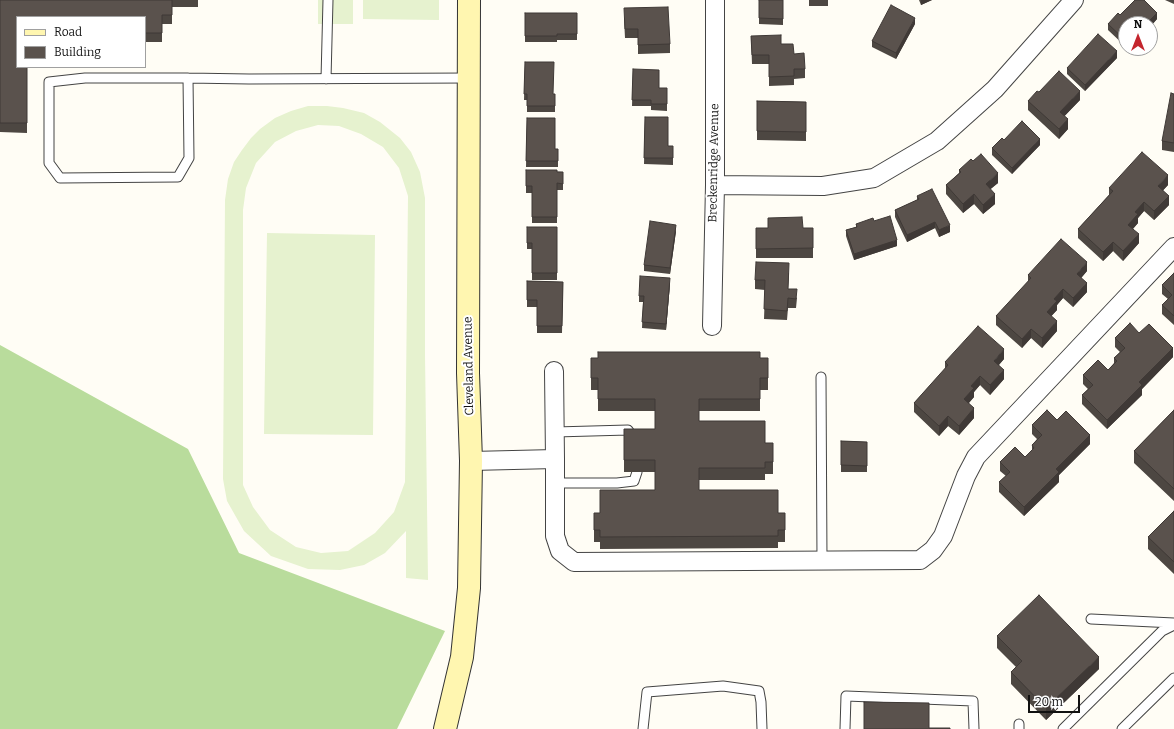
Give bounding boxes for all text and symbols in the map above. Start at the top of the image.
legend [16,16,146,68]
north arrow [1118,16,1158,56]
text: N [1134,18,1142,31]
text: Road [54,25,82,39]
text: Building [54,45,101,59]
street label: Breckenridge Avenue [706,103,722,223]
street label: Cleveland Avenue [461,316,477,416]
scale bar [1030,687,1082,713]
text: 20 m [1035,695,1063,709]

